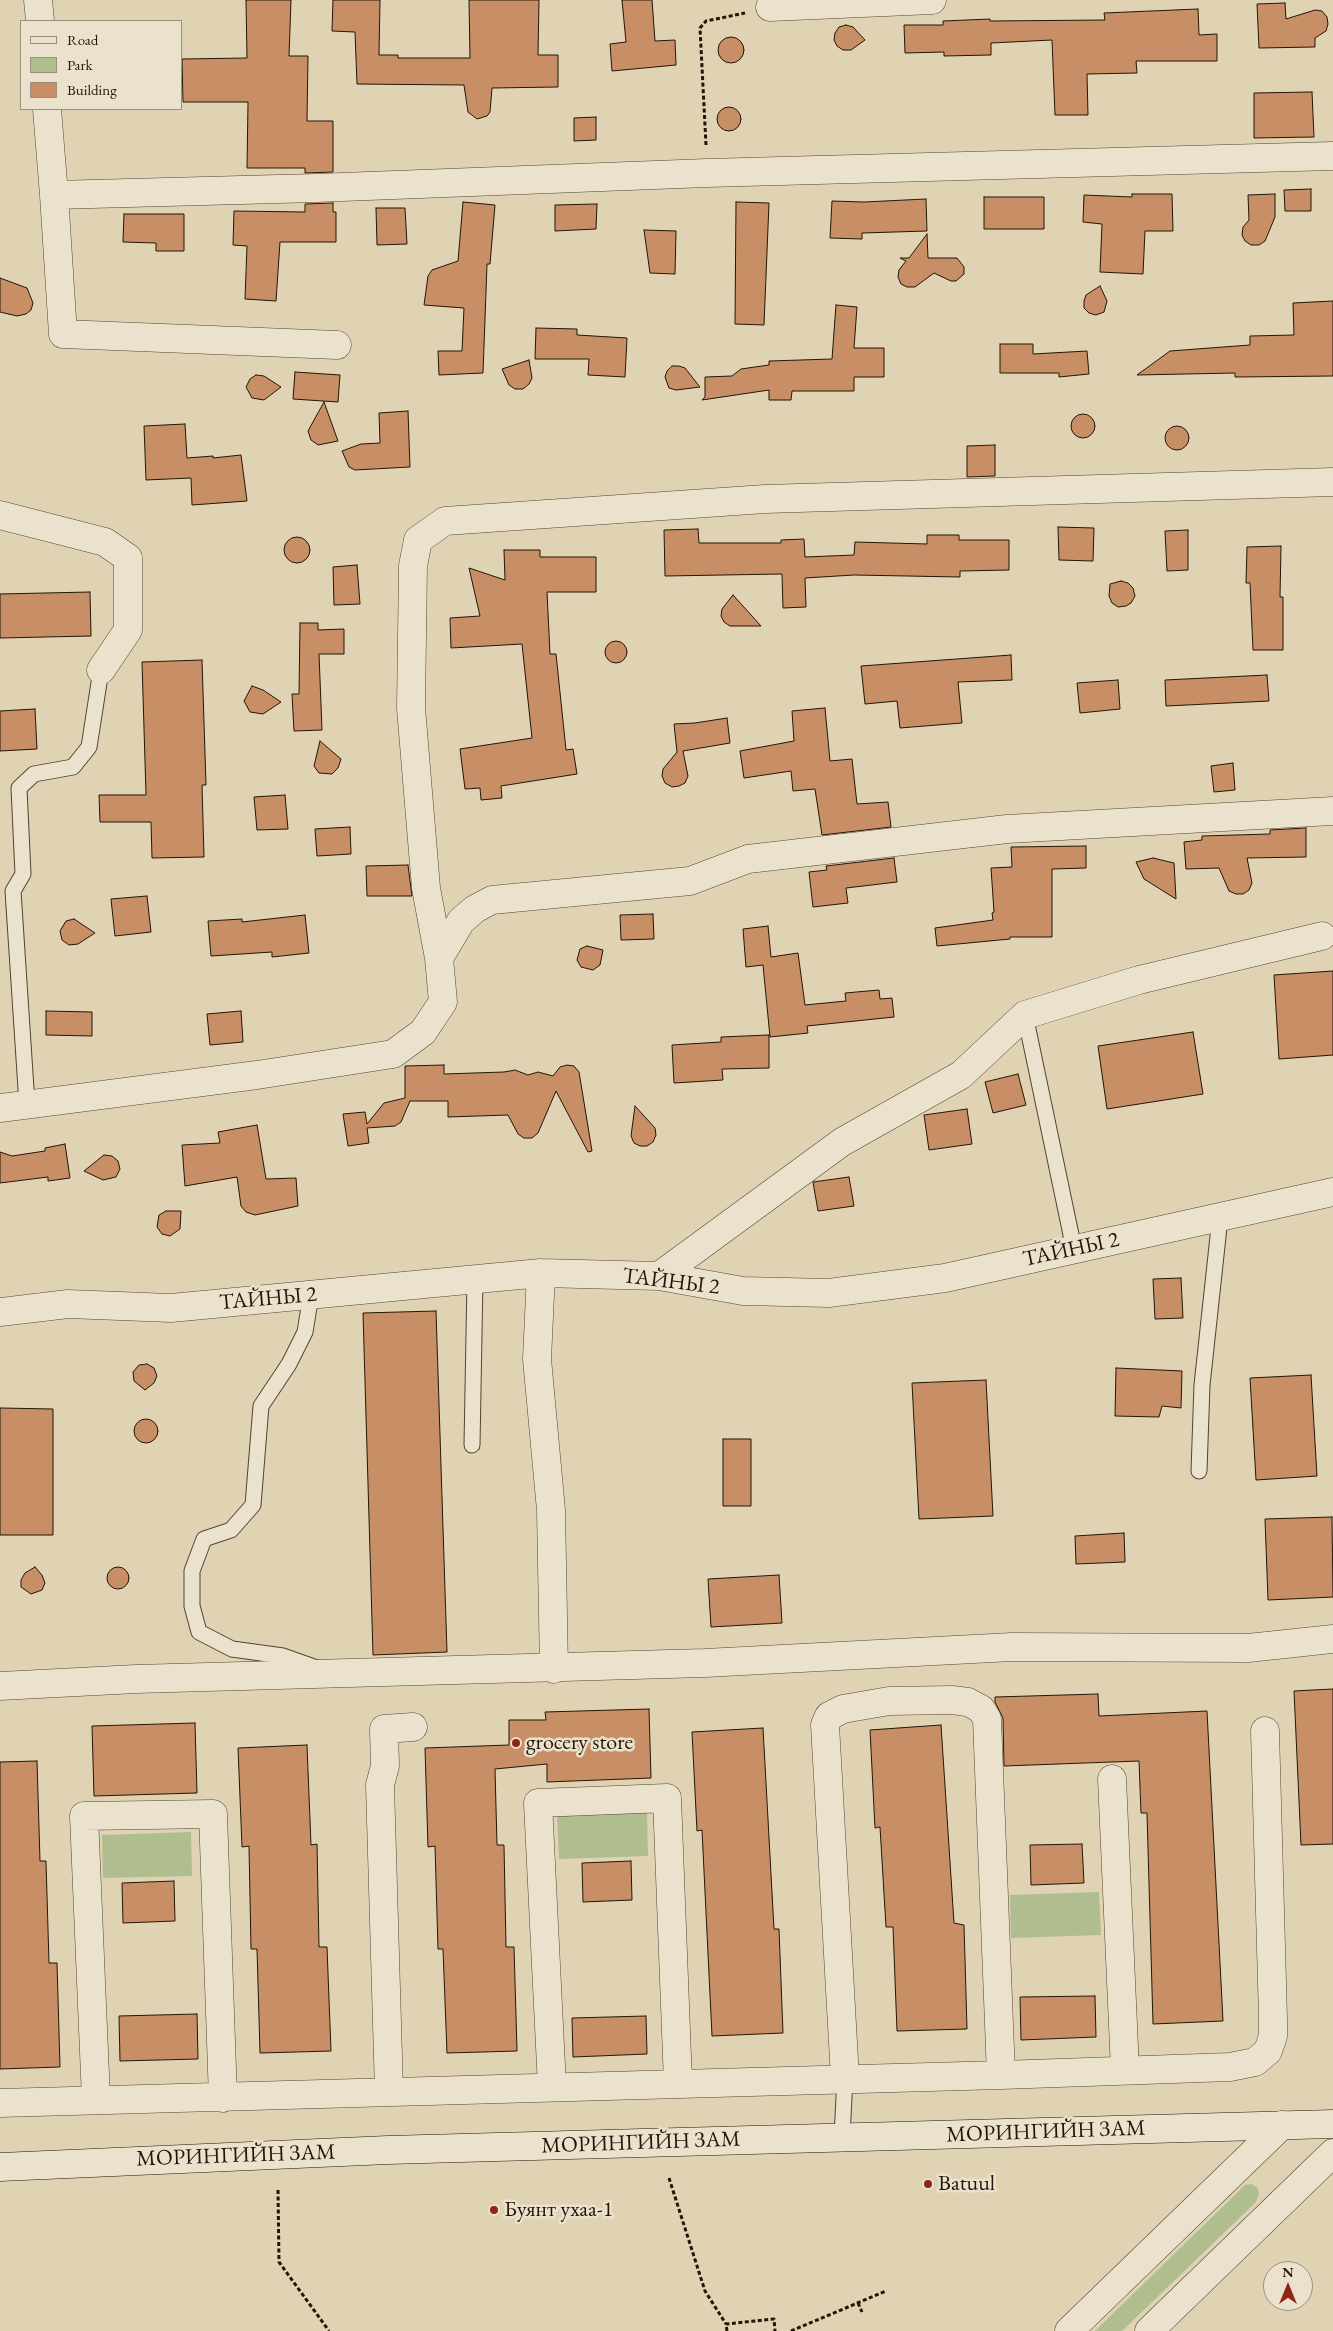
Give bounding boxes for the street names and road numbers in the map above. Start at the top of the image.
street label: ТАЙНЫ 2 [1020,1227,1122,1273]
street label: ТАЙНЫ 2 [621,1263,721,1301]
street label: ТАЙНЫ 2 [218,1282,318,1316]
street label: МОРИНГИЙН ЗАМ [946,2115,1146,2149]
street label: МОРИНГИЙН ЗАМ [541,2126,741,2160]
street label: МОРИНГИЙН ЗАМ [136,2139,336,2173]

